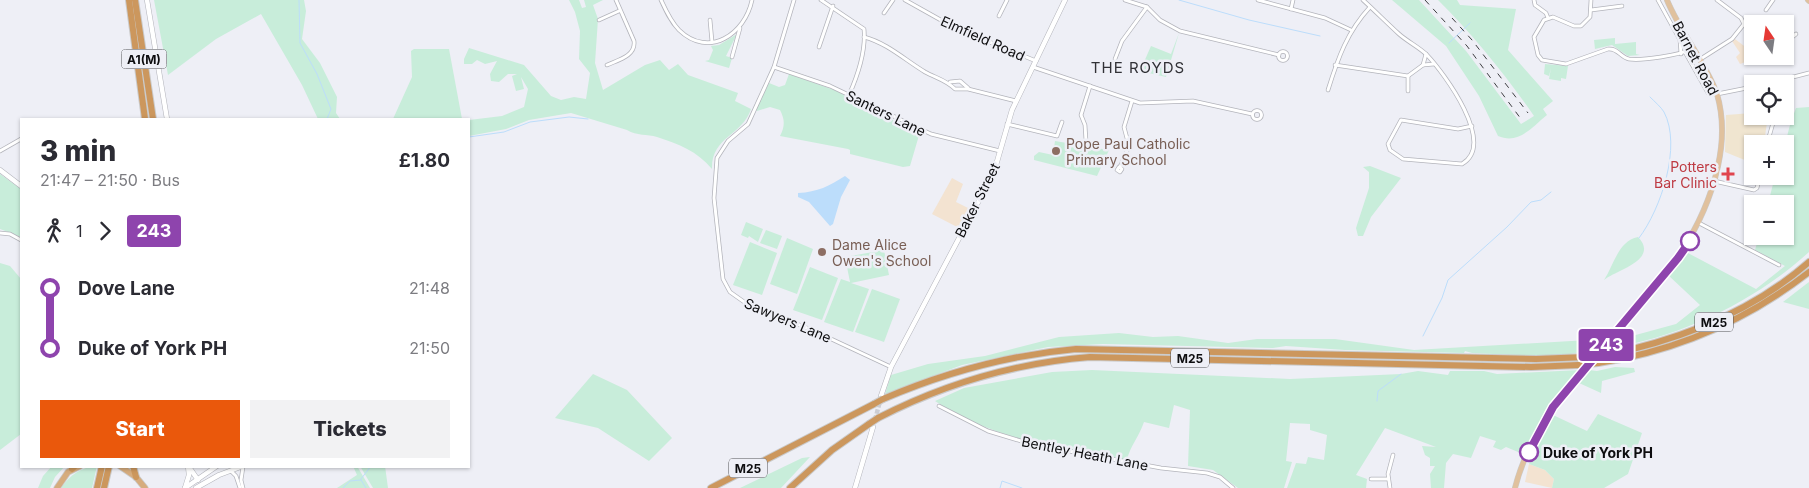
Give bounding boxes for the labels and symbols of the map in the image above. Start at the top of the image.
street label: Elmfield Road [938,12,1028,64]
north arrow [1744,15,1794,65]
street label: Barnet Road [1669,18,1723,98]
road number: A1(M) [122,50,166,68]
district label: THE ROYDS [1091,58,1185,77]
street label: Santers Lane [843,86,929,140]
place label: Pope Paul Catholic Primary School [1066,135,1190,168]
marker: Pope Paul Catholic Primary School [1050,145,1062,157]
place label: Potters Bar Clinic [1654,158,1717,191]
street label: Baker Street [951,160,1003,240]
marker: Potters Bar Clinic [1721,167,1735,181]
unlabelled marker [1680,231,1700,251]
place label: Dame Alice Owen's School [832,236,931,269]
marker: Dame Alice Owen's School [816,246,828,258]
street label: Sawyers Lane [742,294,834,346]
road number: M25 [1695,313,1733,332]
line badge: 243 [1577,329,1635,361]
road number: M25 [1171,348,1209,368]
street label: Bentley Heath Lane [1020,432,1150,474]
marker: Duke of York PH [1519,442,1539,462]
place label: Duke of York PH [1543,444,1653,461]
road number: M25 [729,458,767,478]

